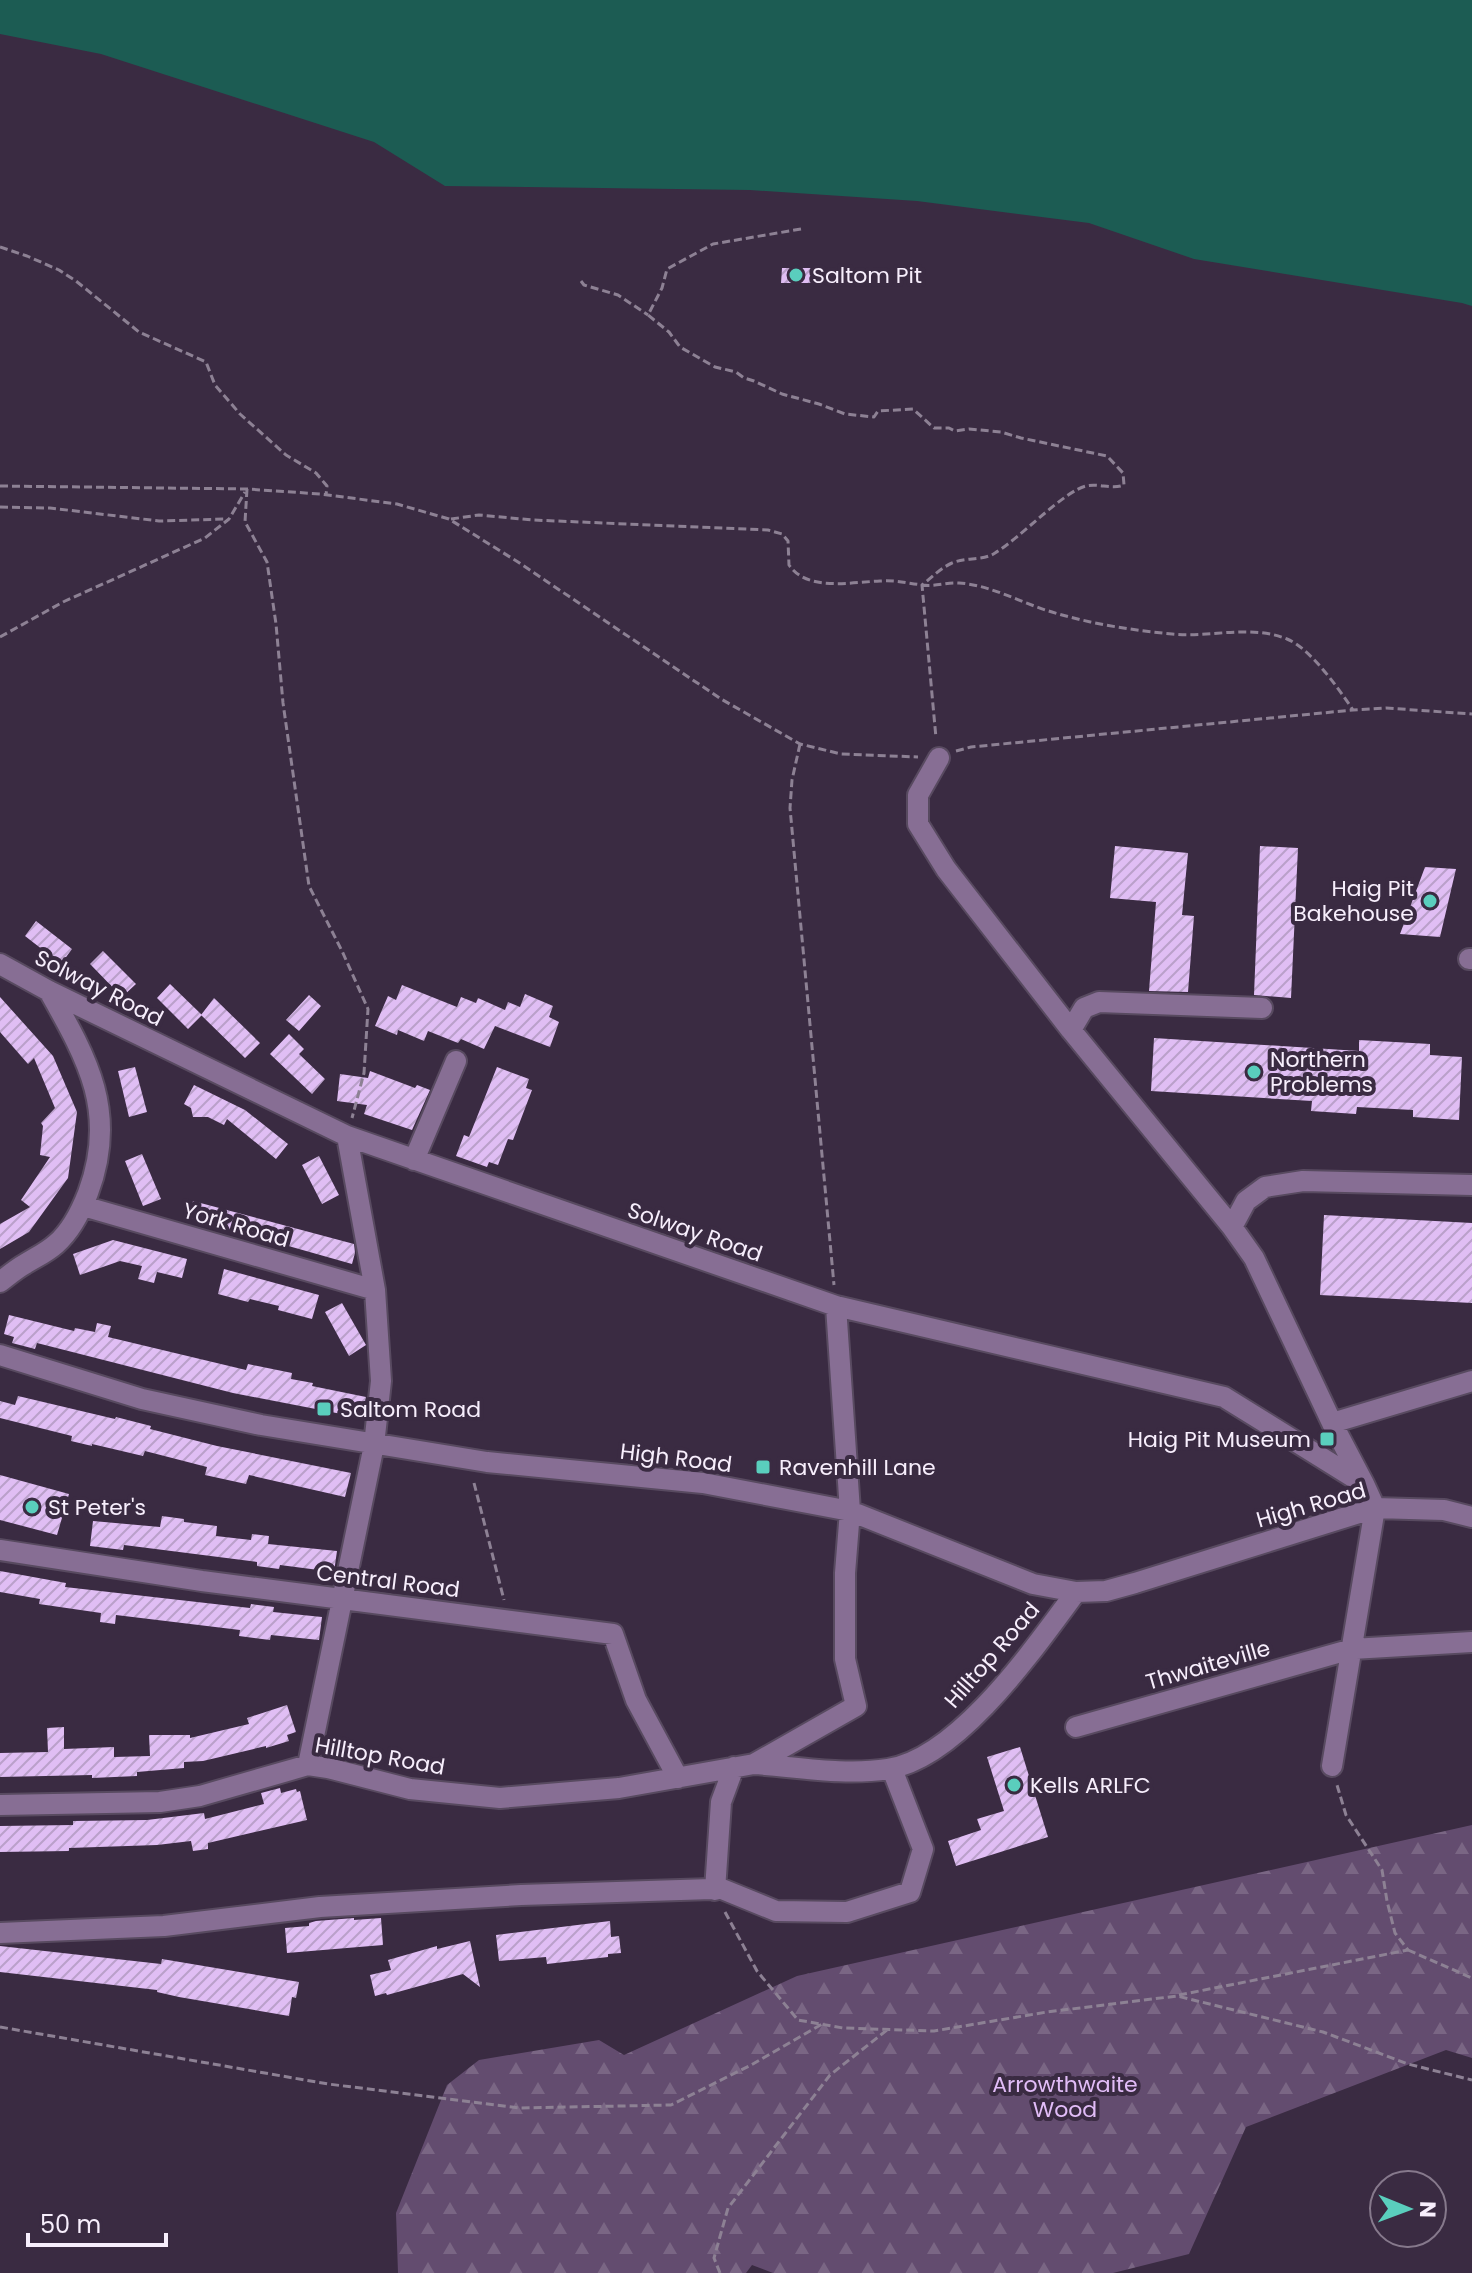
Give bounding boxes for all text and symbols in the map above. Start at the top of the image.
place label: Saltom Pit [812,260,922,291]
marker: Saltom Pit [787,266,805,284]
place label: Haig Pit Bakehouse [1293,873,1414,929]
marker: Haig Pit Bakehouse [1421,892,1439,910]
street label: Solway Road [29,942,169,1034]
place label: Northern Problems [1270,1044,1373,1100]
marker: Northern Problems [1245,1063,1263,1081]
street label: Solway Road [623,1194,767,1270]
street label: York Road [179,1195,293,1255]
place label: Saltom Road [340,1394,481,1425]
marker: Saltom Road [315,1400,333,1418]
place label: Haig Pit Museum [1128,1424,1311,1455]
marker: Haig Pit Museum [1318,1430,1336,1448]
street label: High Road [618,1436,734,1480]
place label: Ravenhill Lane [779,1452,936,1483]
marker: Ravenhill Lane [754,1458,772,1476]
street label: High Road [1253,1475,1369,1535]
place label: St Peter's [48,1492,146,1523]
marker: St Peter's [23,1498,41,1516]
street label: Central Road [315,1557,461,1605]
street label: Hilltop Road [937,1595,1047,1715]
street label: Thwaiteville [1142,1632,1274,1698]
street label: Hilltop Road [313,1729,447,1783]
place label: Kells ARLFC [1030,1770,1151,1801]
marker: Kells ARLFC [1005,1776,1023,1794]
park label: Arrowthwaite Wood [992,2069,1138,2125]
north arrow [1368,2169,1448,2249]
scale bar [28,2197,166,2247]
text: N [1412,2201,1443,2218]
text: 50 m [40,2208,101,2241]

